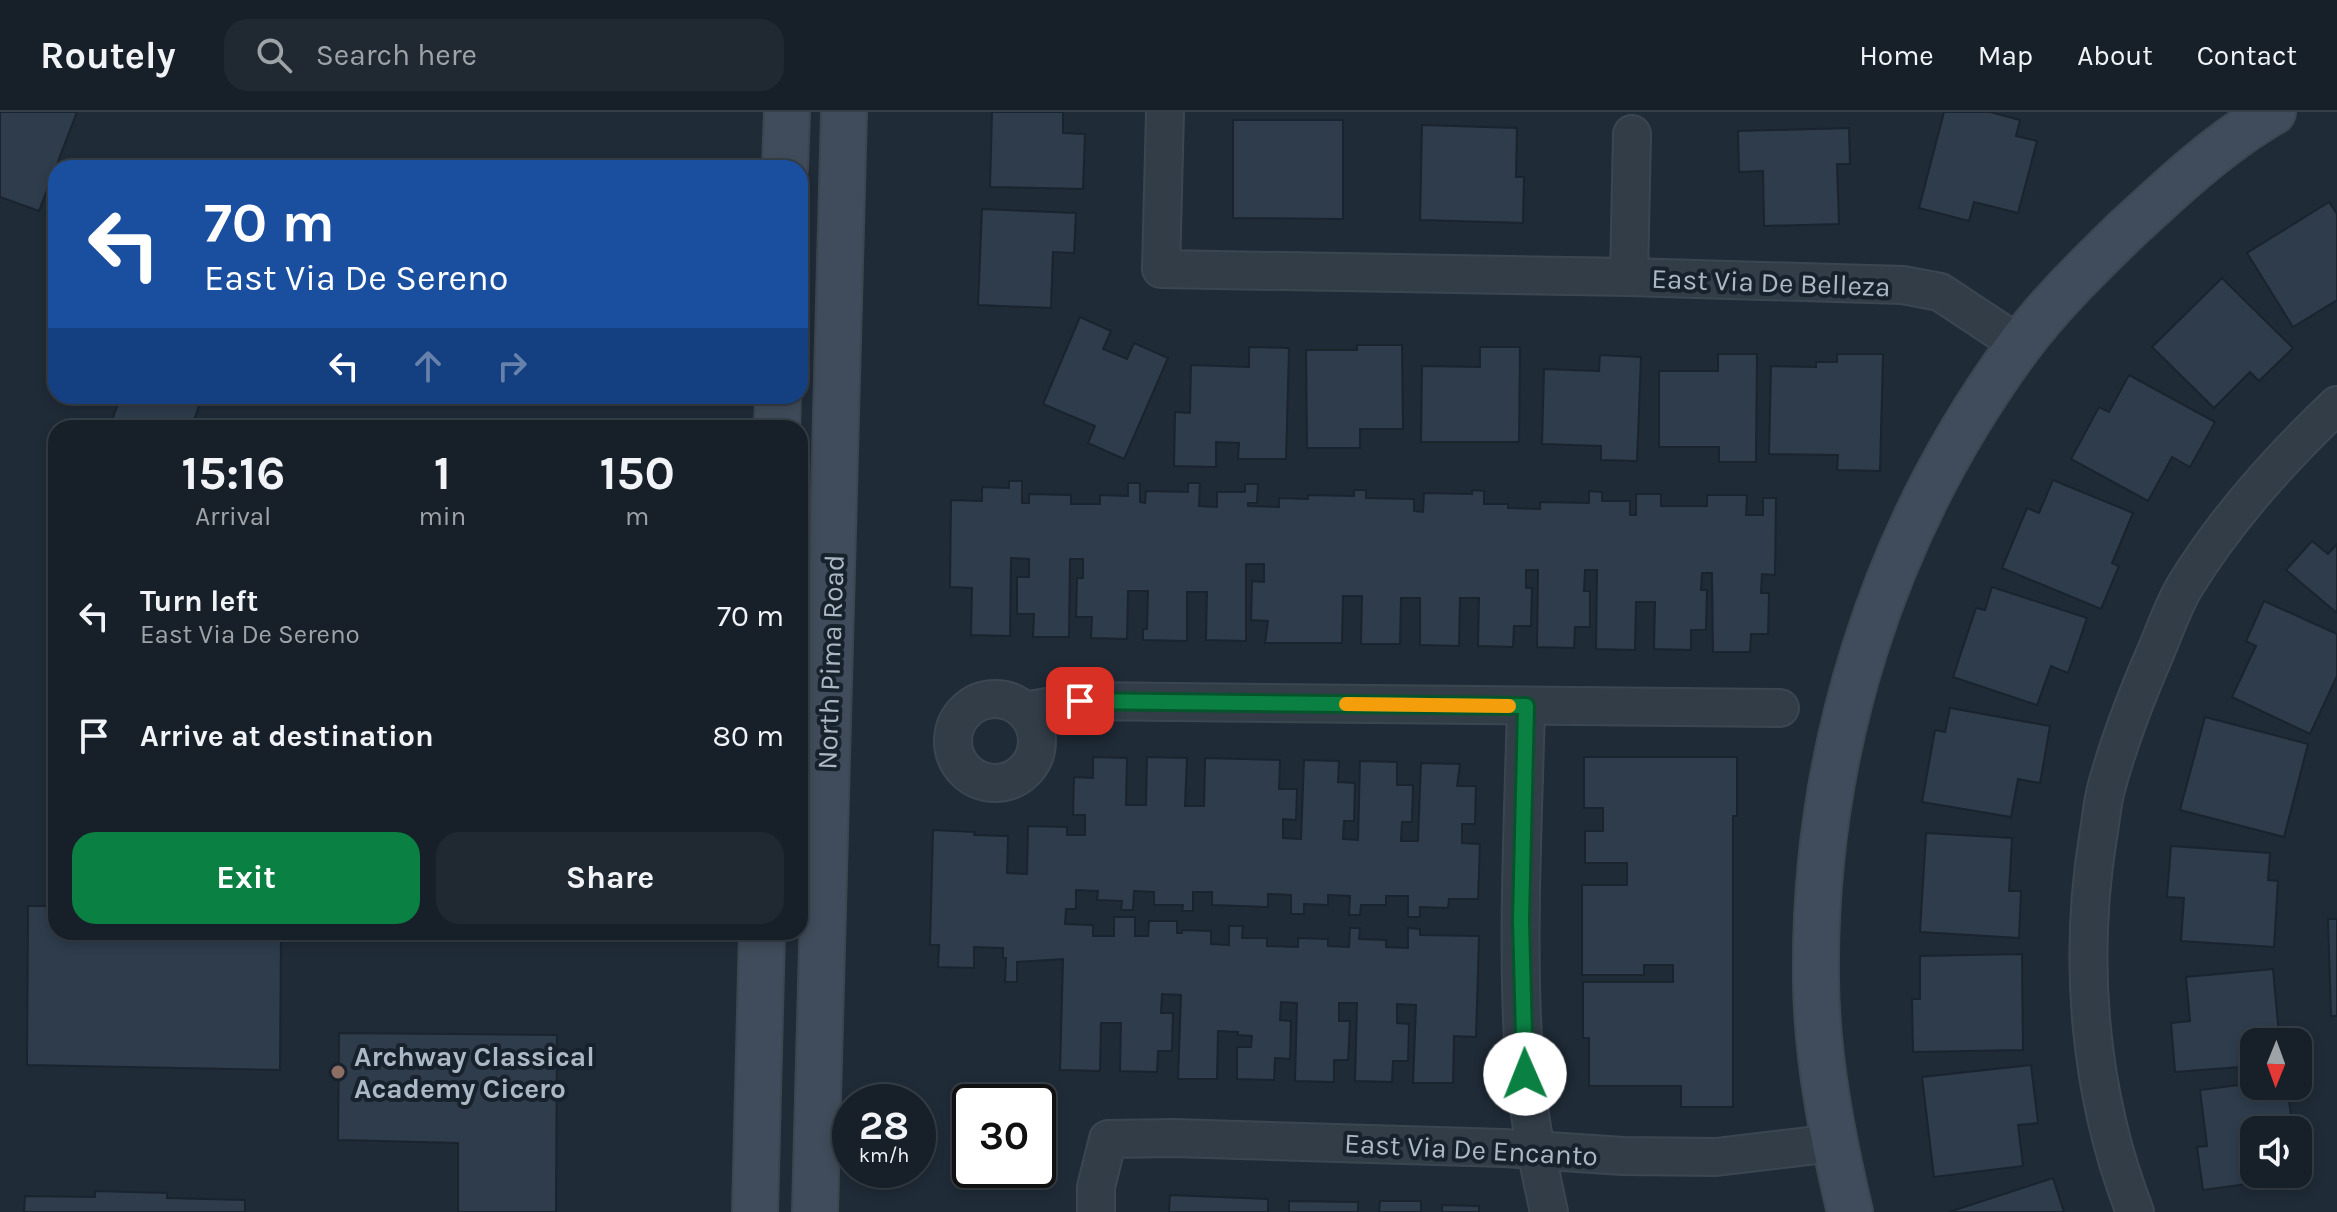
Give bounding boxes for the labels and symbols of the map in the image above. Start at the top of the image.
street label: East Via De Belleza [1651,262,1891,303]
street label: North Pima Road [810,554,851,770]
pin [1046,667,1114,735]
north arrow [2240,1028,2312,1100]
position arrow [1483,1032,1567,1116]
place label: Archway Classical Academy Cicero [354,1040,595,1105]
marker: Archway Classical Academy Cicero [329,1063,347,1081]
speed limit sign: 30 [952,1084,1056,1188]
street label: East Via De Encanto [1343,1126,1599,1173]

